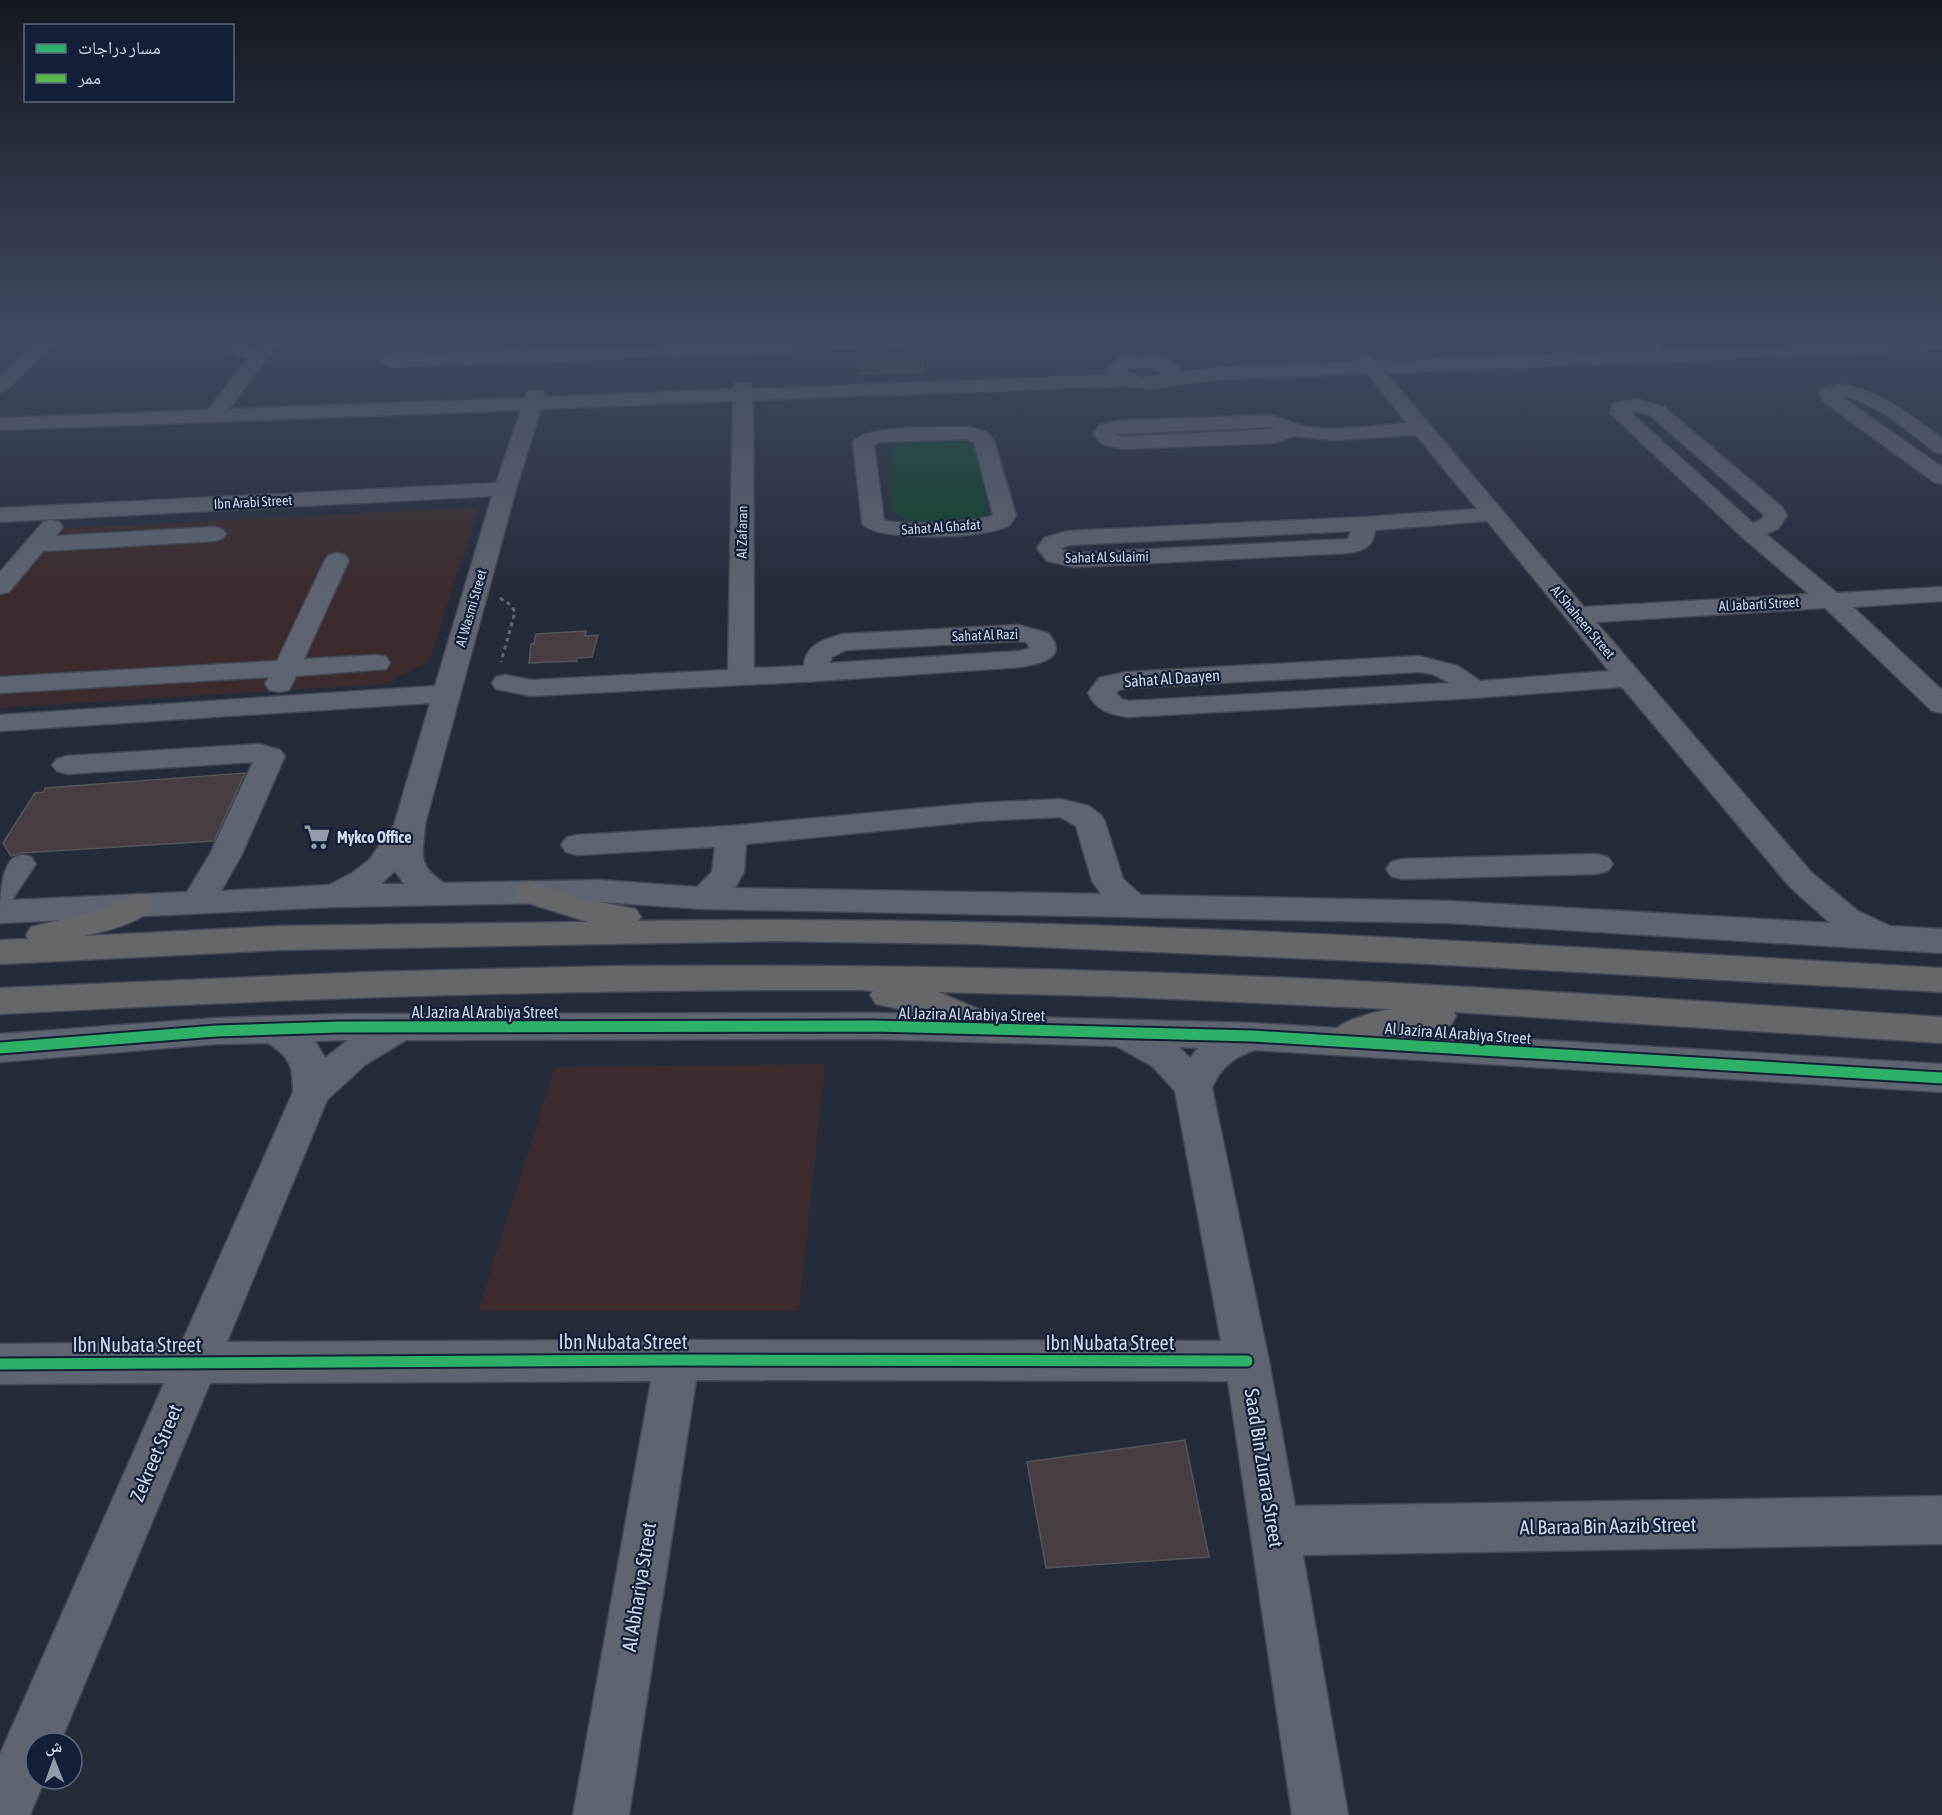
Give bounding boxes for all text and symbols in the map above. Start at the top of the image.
legend [24,24,234,102]
text: مسار دراجات [78,37,161,58]
text: ممر [77,67,101,88]
street label: Ibn Arabi Street [213,492,293,512]
street label: Al Zafaran [734,505,750,559]
street label: Sahat Al Ghafat [901,516,981,538]
street label: Sahat Al Sulaimi [1065,548,1149,566]
street label: Al Wasmi Street [452,568,490,648]
street label: Al Shaheen Street [1548,582,1618,662]
street label: Al Jabarti Street [1718,594,1800,614]
street label: Sahat Al Razi [952,626,1018,644]
street label: Sahat Al Daayen [1124,666,1220,691]
supermarket icon: Mykco Office [302,822,332,852]
place label: Mykco Office [337,828,412,846]
street label: Al Jazira Al Arabiya Street [412,1003,559,1022]
street label: Al Jazira Al Arabiya Street [898,1004,1046,1025]
street label: Al Jazira Al Arabiya Street [1384,1019,1532,1048]
street label: Ibn Nubata Street [559,1330,688,1353]
street label: Ibn Nubata Street [1046,1331,1175,1354]
street label: Ibn Nubata Street [73,1333,202,1356]
street label: Saad Bin Zurara Street [1241,1387,1288,1549]
street label: Zekreet Street [125,1401,186,1505]
street label: Al Baraa Bin Aazib Street [1519,1512,1697,1539]
street label: Al Abhariya Street [617,1520,660,1653]
north arrow [24,1731,84,1791]
text: ش [45,1737,62,1756]

